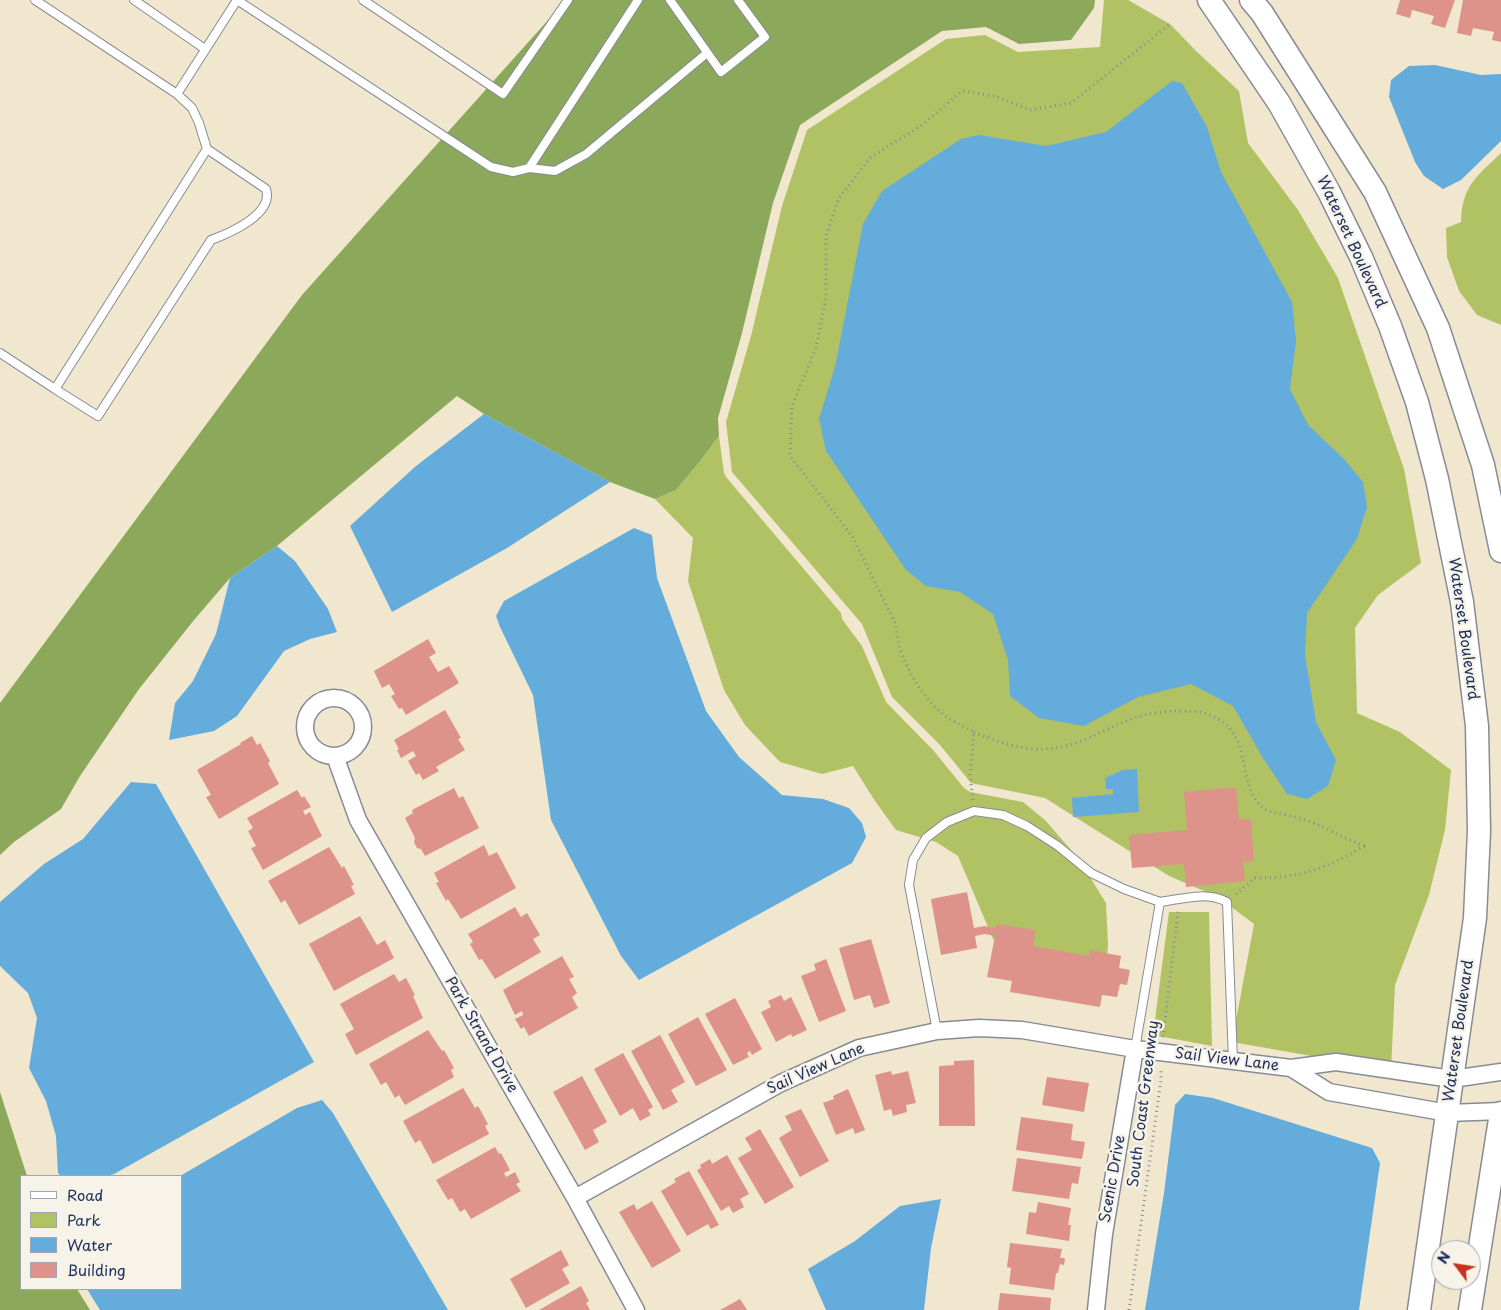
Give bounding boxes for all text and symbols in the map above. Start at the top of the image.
street label: Waterset Boulevard [1313,173,1389,311]
street label: Waterset Boulevard [1444,557,1482,701]
street label: Waterset Boulevard [1440,959,1478,1103]
street label: Park Strand Drive [441,974,521,1096]
street label: South Coast Greenway [1125,1020,1163,1188]
street label: Sail View Lane [764,1039,868,1099]
street label: Sail View Lane [1174,1045,1280,1075]
street label: Scenic Drive [1096,1134,1130,1224]
legend [20,1175,182,1290]
text: Road [67,1183,103,1206]
text: Park [67,1208,101,1231]
text: Water [67,1233,112,1256]
north arrow [1431,1240,1481,1290]
text: N [1432,1247,1455,1268]
text: Building [67,1258,126,1281]

